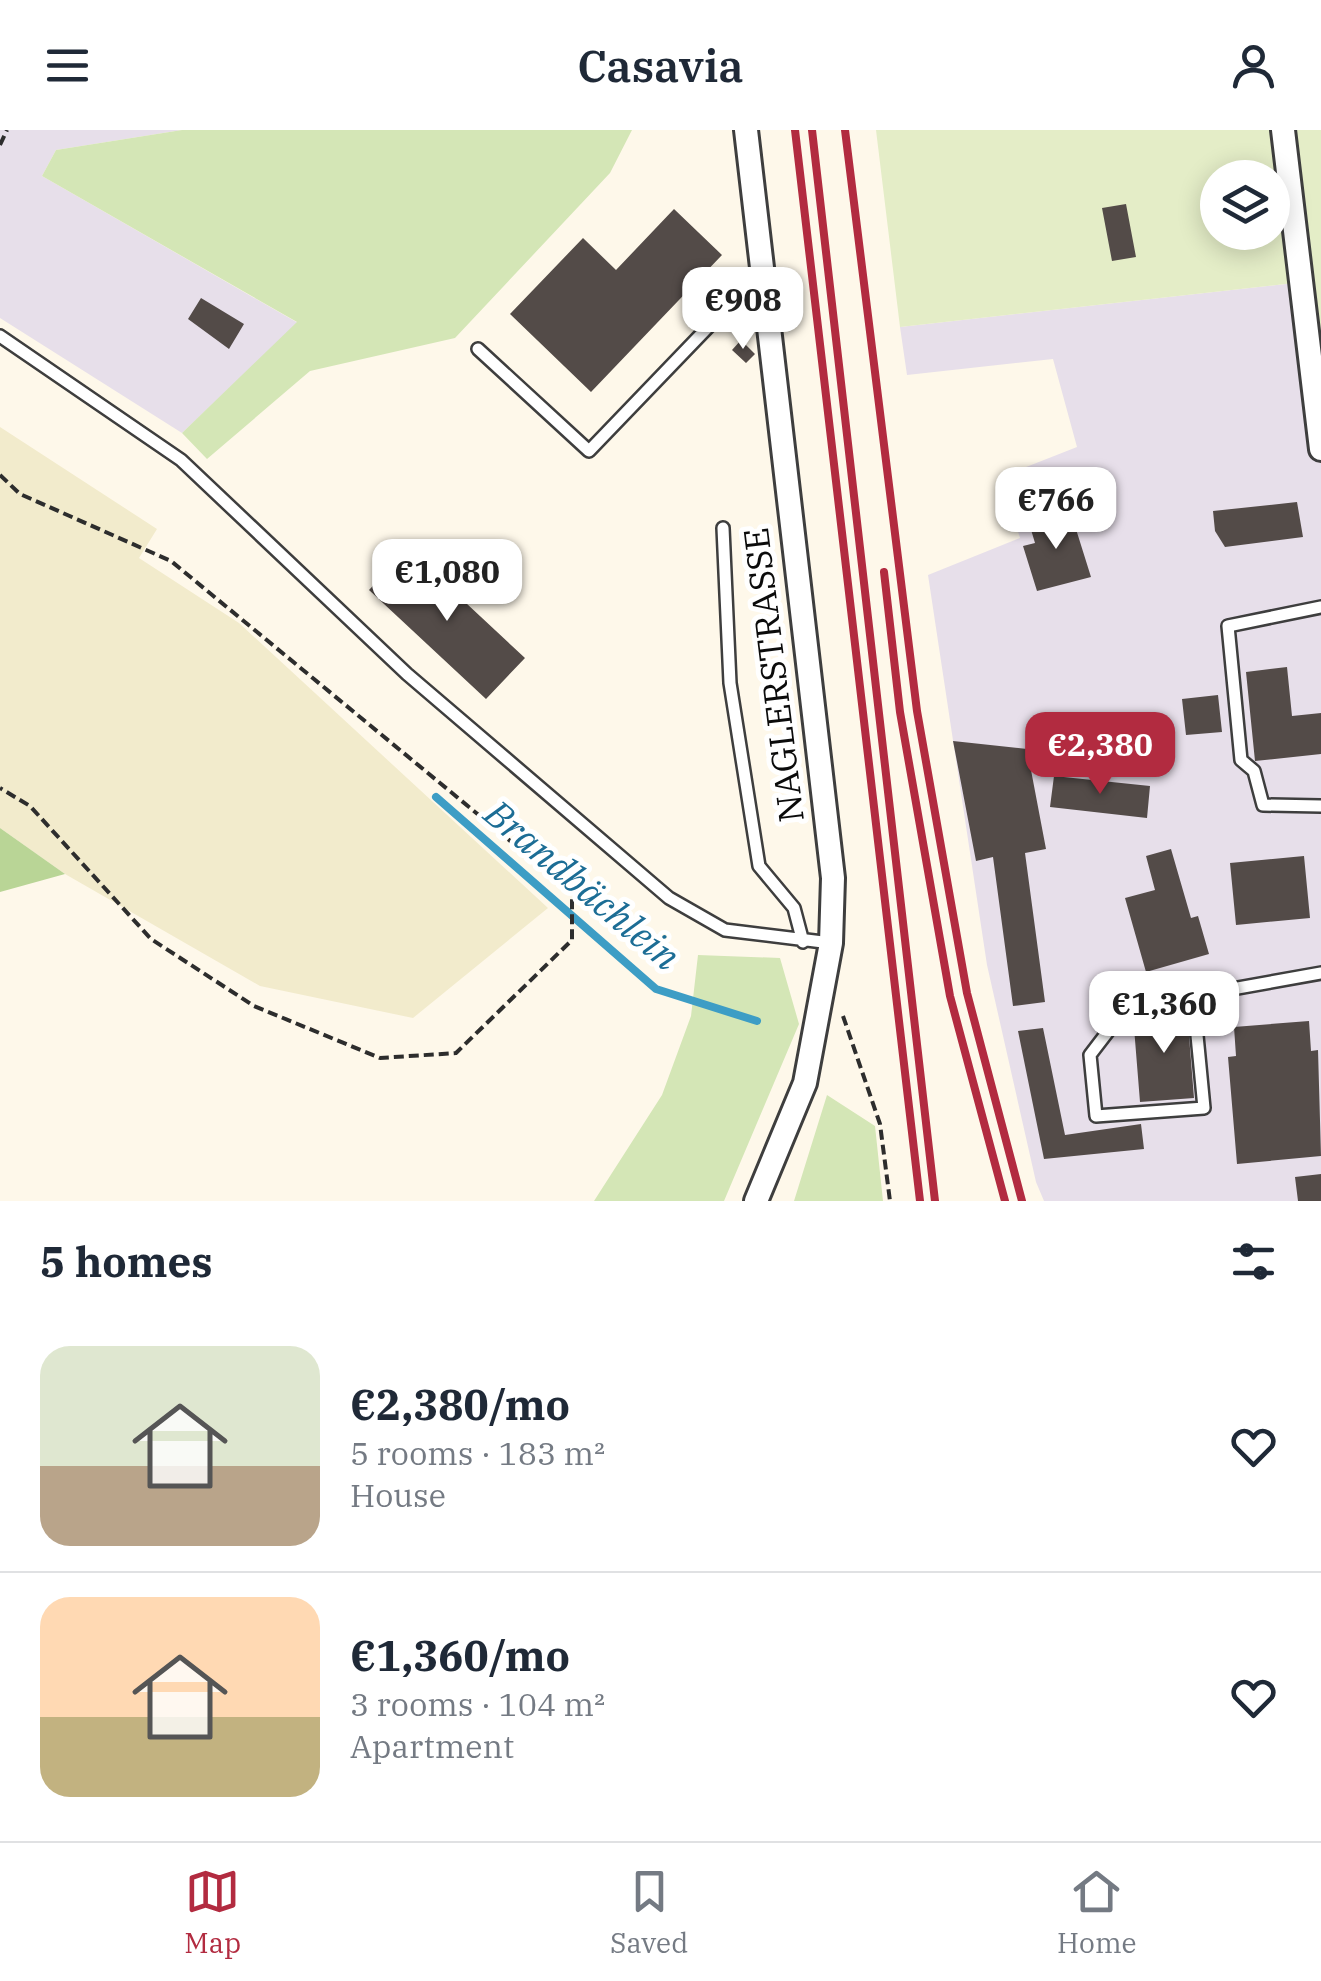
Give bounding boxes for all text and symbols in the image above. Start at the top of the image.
text: Casavia [577,36,744,94]
icon: menu [40,38,95,93]
icon: person [1226,38,1281,93]
map controls [1200,160,1290,250]
button: layers [1200,160,1290,250]
pin: €908 [684,267,802,352]
text: €908 [704,278,782,320]
pin: €766 [997,467,1115,552]
text: €766 [1017,478,1095,520]
street label: NAGLERSTRASSE [732,525,814,825]
pin: €1,080 [366,539,528,624]
text: €1,080 [394,550,500,592]
pin: €2,380 [1019,712,1181,797]
text: €2,380 [1047,723,1153,765]
water label: Brandbächlein [474,787,691,980]
pin: €1,360 [1083,971,1245,1056]
text: €1,360 [1111,982,1217,1024]
text: 5 homes [40,1234,213,1289]
icon: filters [1226,1234,1281,1289]
text: €2,380/mo [350,1377,570,1432]
icon: home [120,1386,240,1506]
icon: heart [1226,1419,1281,1474]
text: 5 rooms · 183 m² [350,1432,605,1474]
text: House [350,1474,446,1516]
text: €1,360/mo [350,1628,570,1683]
icon: home [120,1637,240,1757]
icon: heart [1226,1670,1281,1725]
text: 3 rooms · 104 m² [350,1683,605,1725]
text: Apartment [350,1725,514,1767]
tab: Map [184,1864,241,1961]
tab: Saved [610,1864,688,1961]
tab: Home [1057,1864,1137,1961]

